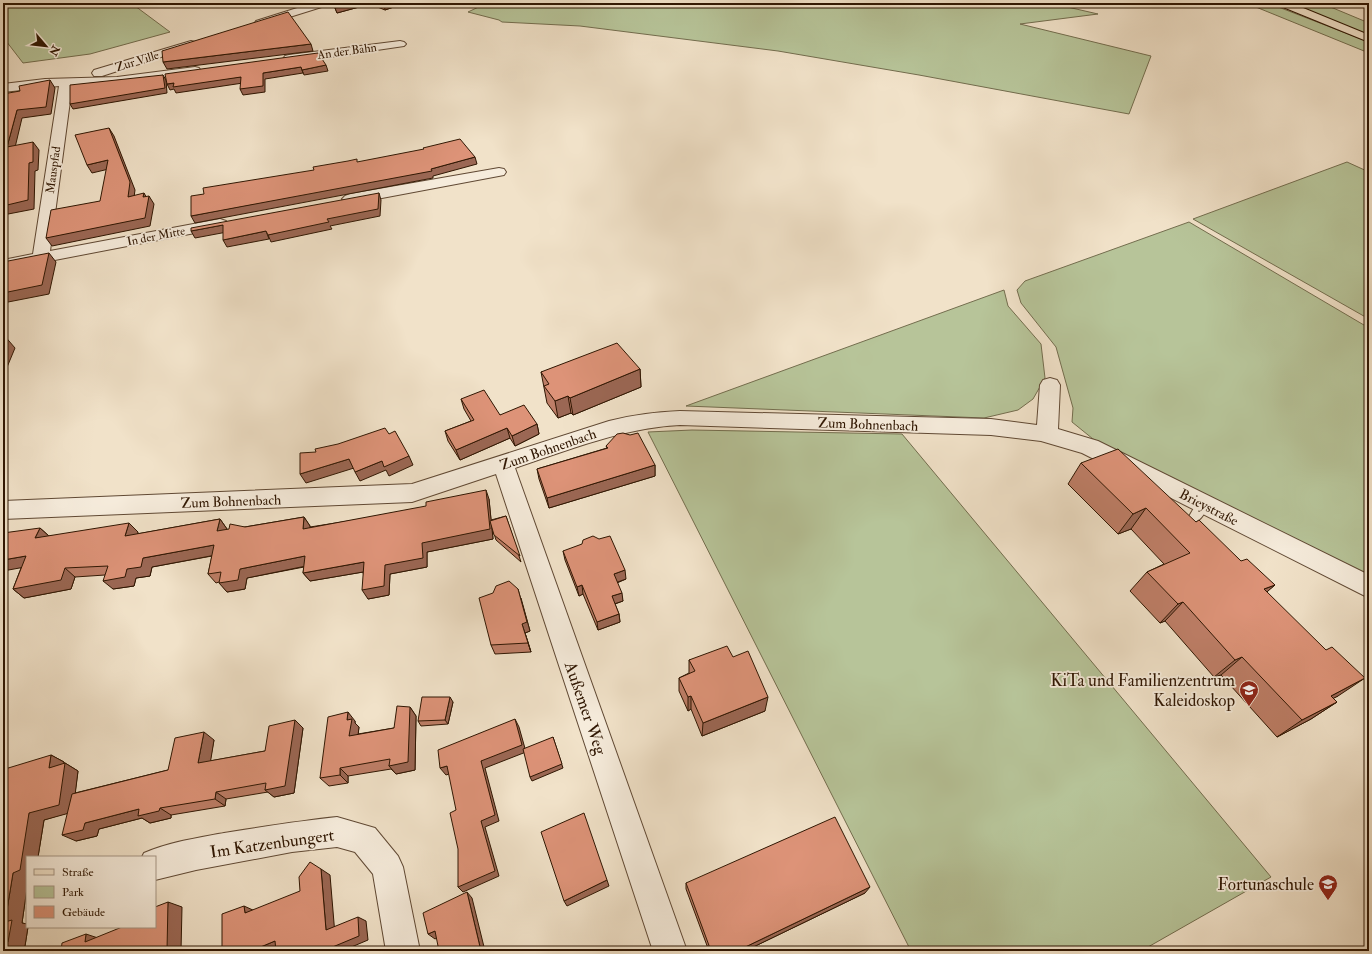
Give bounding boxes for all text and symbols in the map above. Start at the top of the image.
north arrow [26,26,66,66]
street label: An der Bahn [316,40,378,63]
text: N [46,42,63,59]
street label: Zur Ville [113,48,161,75]
street label: Mauspfad [43,145,64,195]
street label: In der Mitte [126,223,186,249]
street label: Zum Bohnenbach [817,414,919,435]
street label: Zum Bohnenbach [498,425,599,474]
street label: Brieystraße [1176,485,1241,530]
street label: Zum Bohnenbach [180,491,282,512]
street label: Außemer Weg [559,658,611,758]
place label: KiTa und Familienzentrum Kaleidoskop [1051,670,1235,712]
school or university icon: KiTa und Familienzentrum Kaleidoskop [1238,679,1260,707]
street label: Im Katzenbungert [209,824,336,863]
legend [26,856,156,928]
text: Straße [62,865,93,880]
school or university icon: Fortunaschule [1317,873,1339,901]
place label: Fortunaschule [1217,874,1314,895]
text: Park [62,885,84,900]
text: Gebäude [62,905,105,920]

